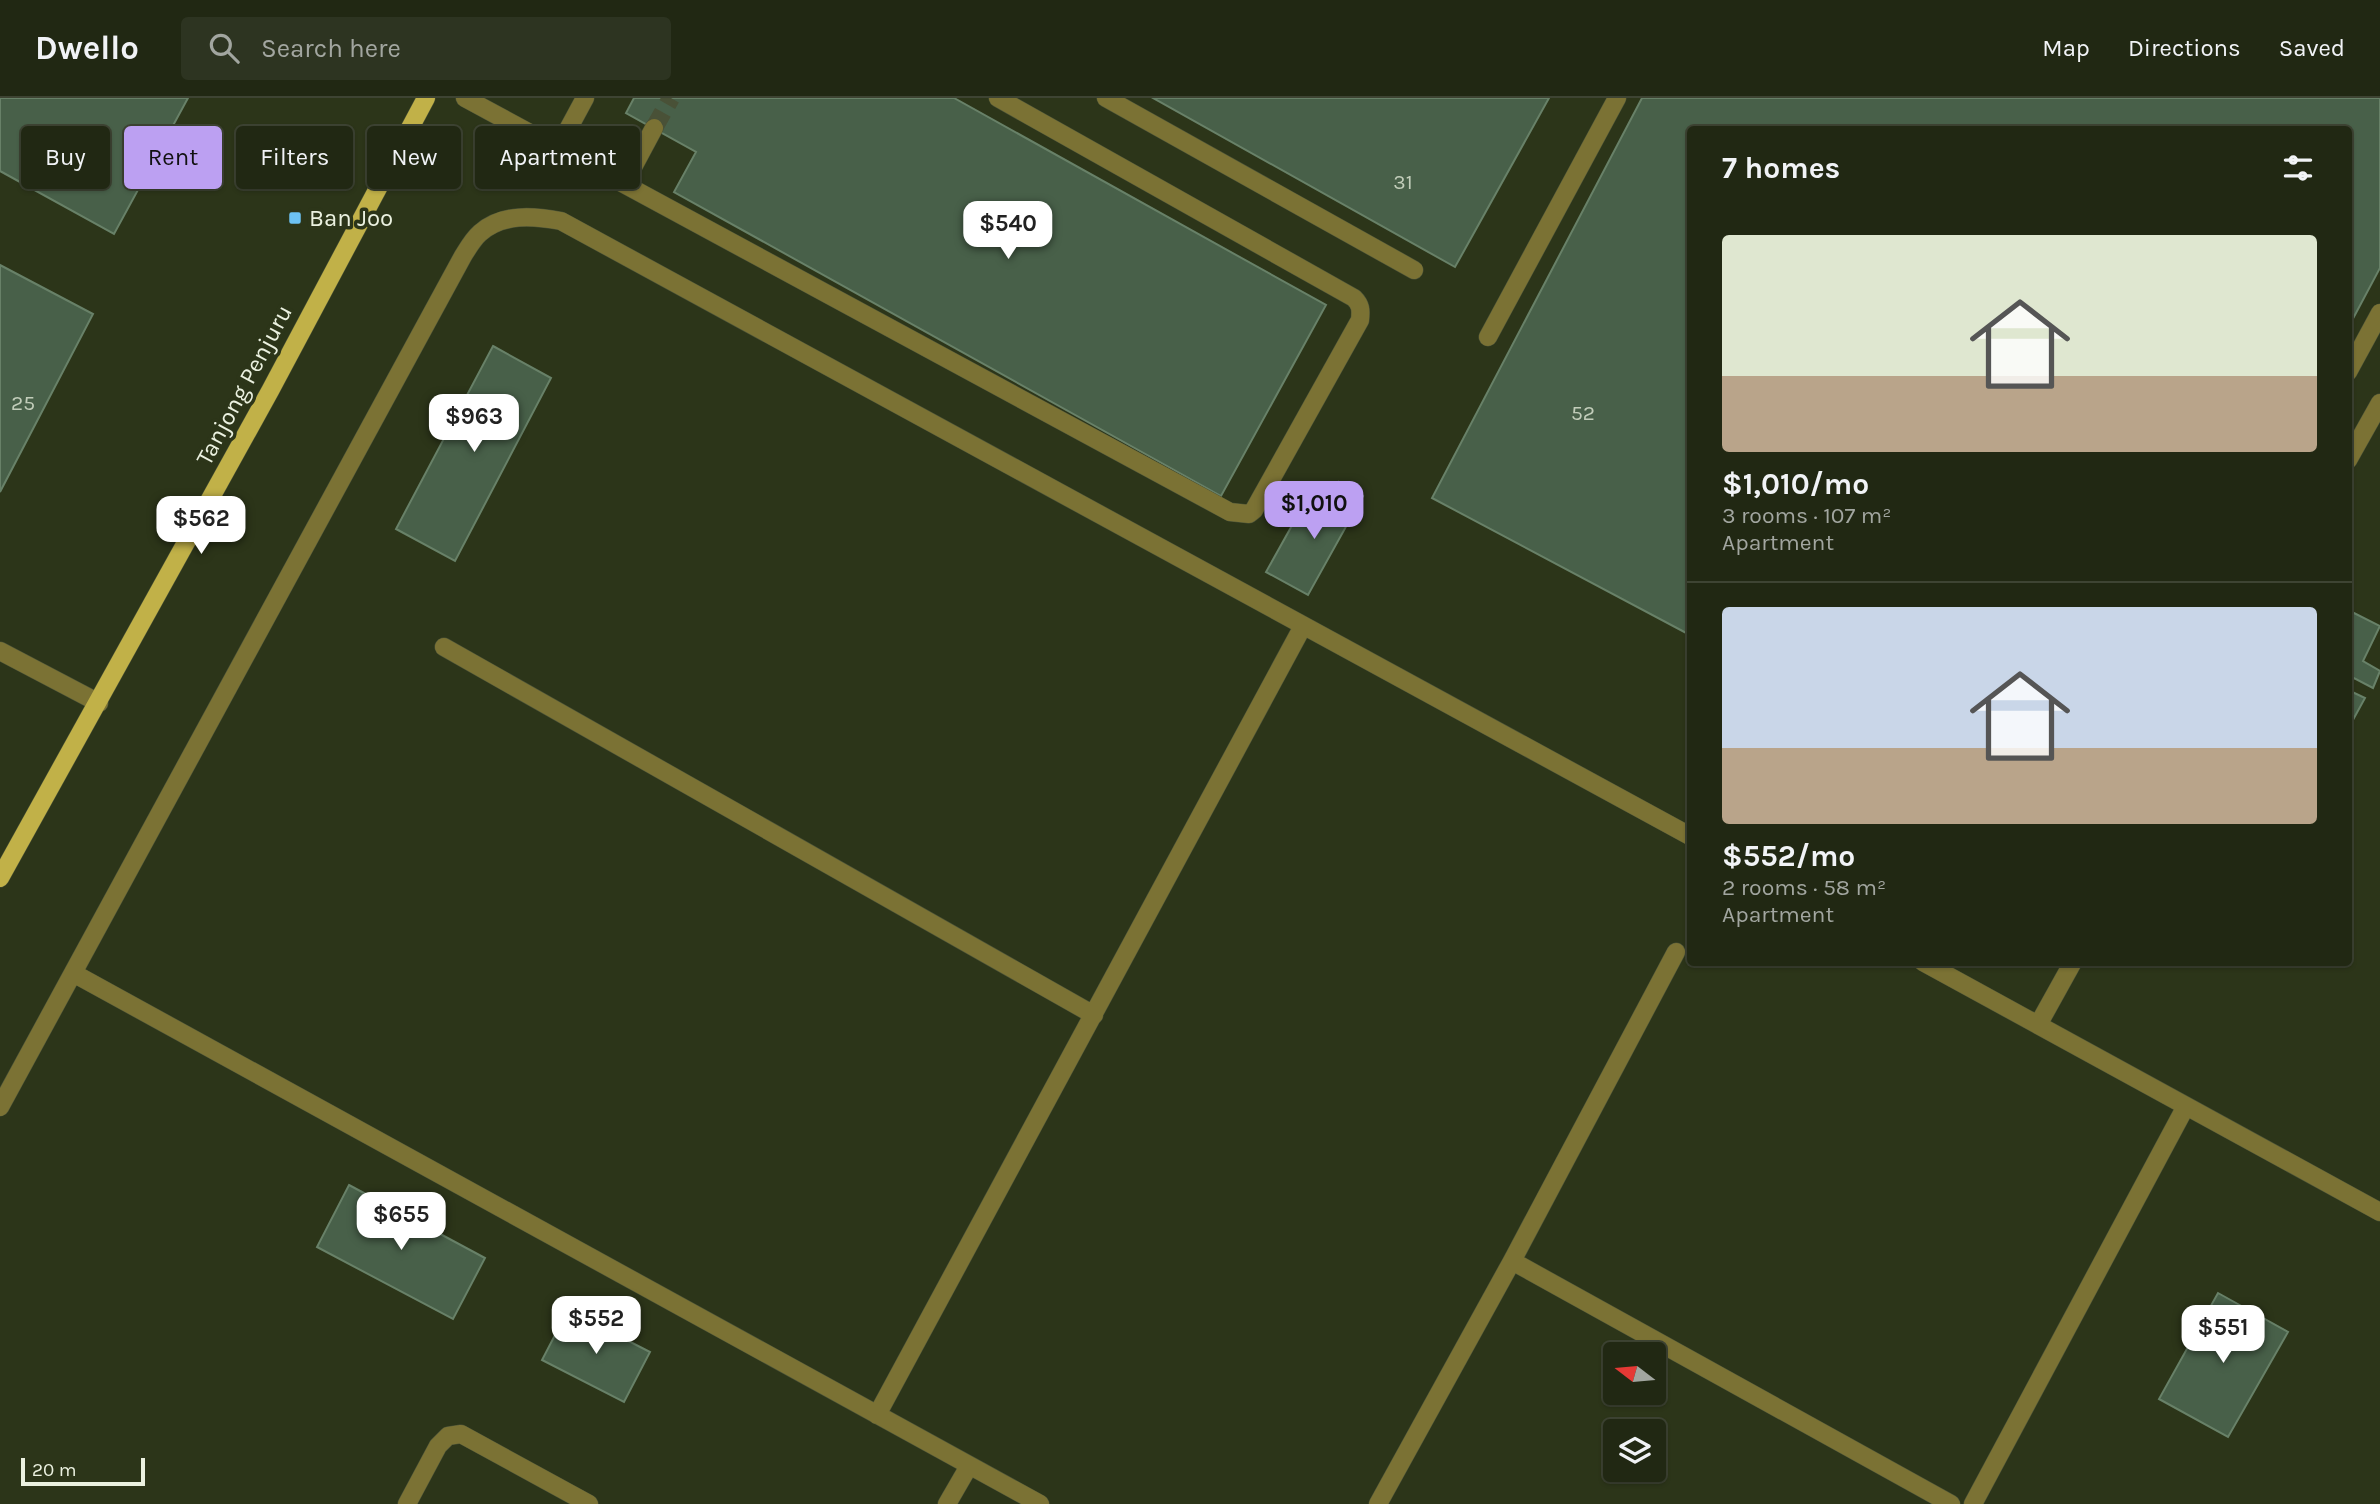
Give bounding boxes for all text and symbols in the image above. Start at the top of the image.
search box [181,17,671,80]
text: Dwello [35,29,139,67]
icon: search [205,29,243,67]
text: Search here [261,33,401,64]
text: Map [2042,34,2090,62]
text: Directions [2128,34,2241,62]
text: Saved [2279,34,2345,62]
chip: Buy [21,126,110,189]
chip: Rent [124,126,222,189]
chip: Filters [236,126,353,189]
chip: New [367,126,461,189]
chip: Apartment [475,126,640,189]
icon: filters [2279,149,2317,187]
text: 7 homes [1722,150,1840,186]
house number: 31 [1393,170,1413,194]
pin: $540 [967,202,1049,261]
place label: Ban Joo [309,204,393,232]
marker: Ban Joo [287,210,303,226]
text: $540 [979,210,1037,237]
icon: home [1957,281,2083,407]
street label: Tanjong Penjuru [190,300,298,470]
house number: 25 [11,391,35,415]
pin: $963 [433,394,515,454]
house number: 52 [1571,401,1595,425]
text: $963 [445,403,503,430]
text: $1,010/mo [1722,466,1869,502]
pin: $1,010 [1257,482,1371,541]
text: $1,010 [1280,490,1348,517]
pin: $562 [160,496,242,556]
text: 3 rooms · 107 m² [1722,502,1891,529]
text: $562 [172,505,230,532]
text: Apartment [1722,529,1834,556]
icon: home [1957,653,2083,779]
text: $552/mo [1722,838,1855,874]
text: 2 rooms · 58 m² [1722,874,1886,901]
text: Apartment [1722,901,1834,928]
pin: $655 [360,1192,442,1252]
text: $655 [373,1201,429,1228]
pin: $552 [555,1296,637,1356]
text: $552 [568,1305,624,1332]
pin: $551 [2182,1306,2264,1365]
text: $551 [2198,1314,2248,1341]
north arrow [1603,1342,1666,1405]
map controls [1603,1342,1666,1482]
button: layers [1603,1419,1666,1482]
scale bar [21,1455,145,1487]
text: 20 m [32,1459,77,1481]

